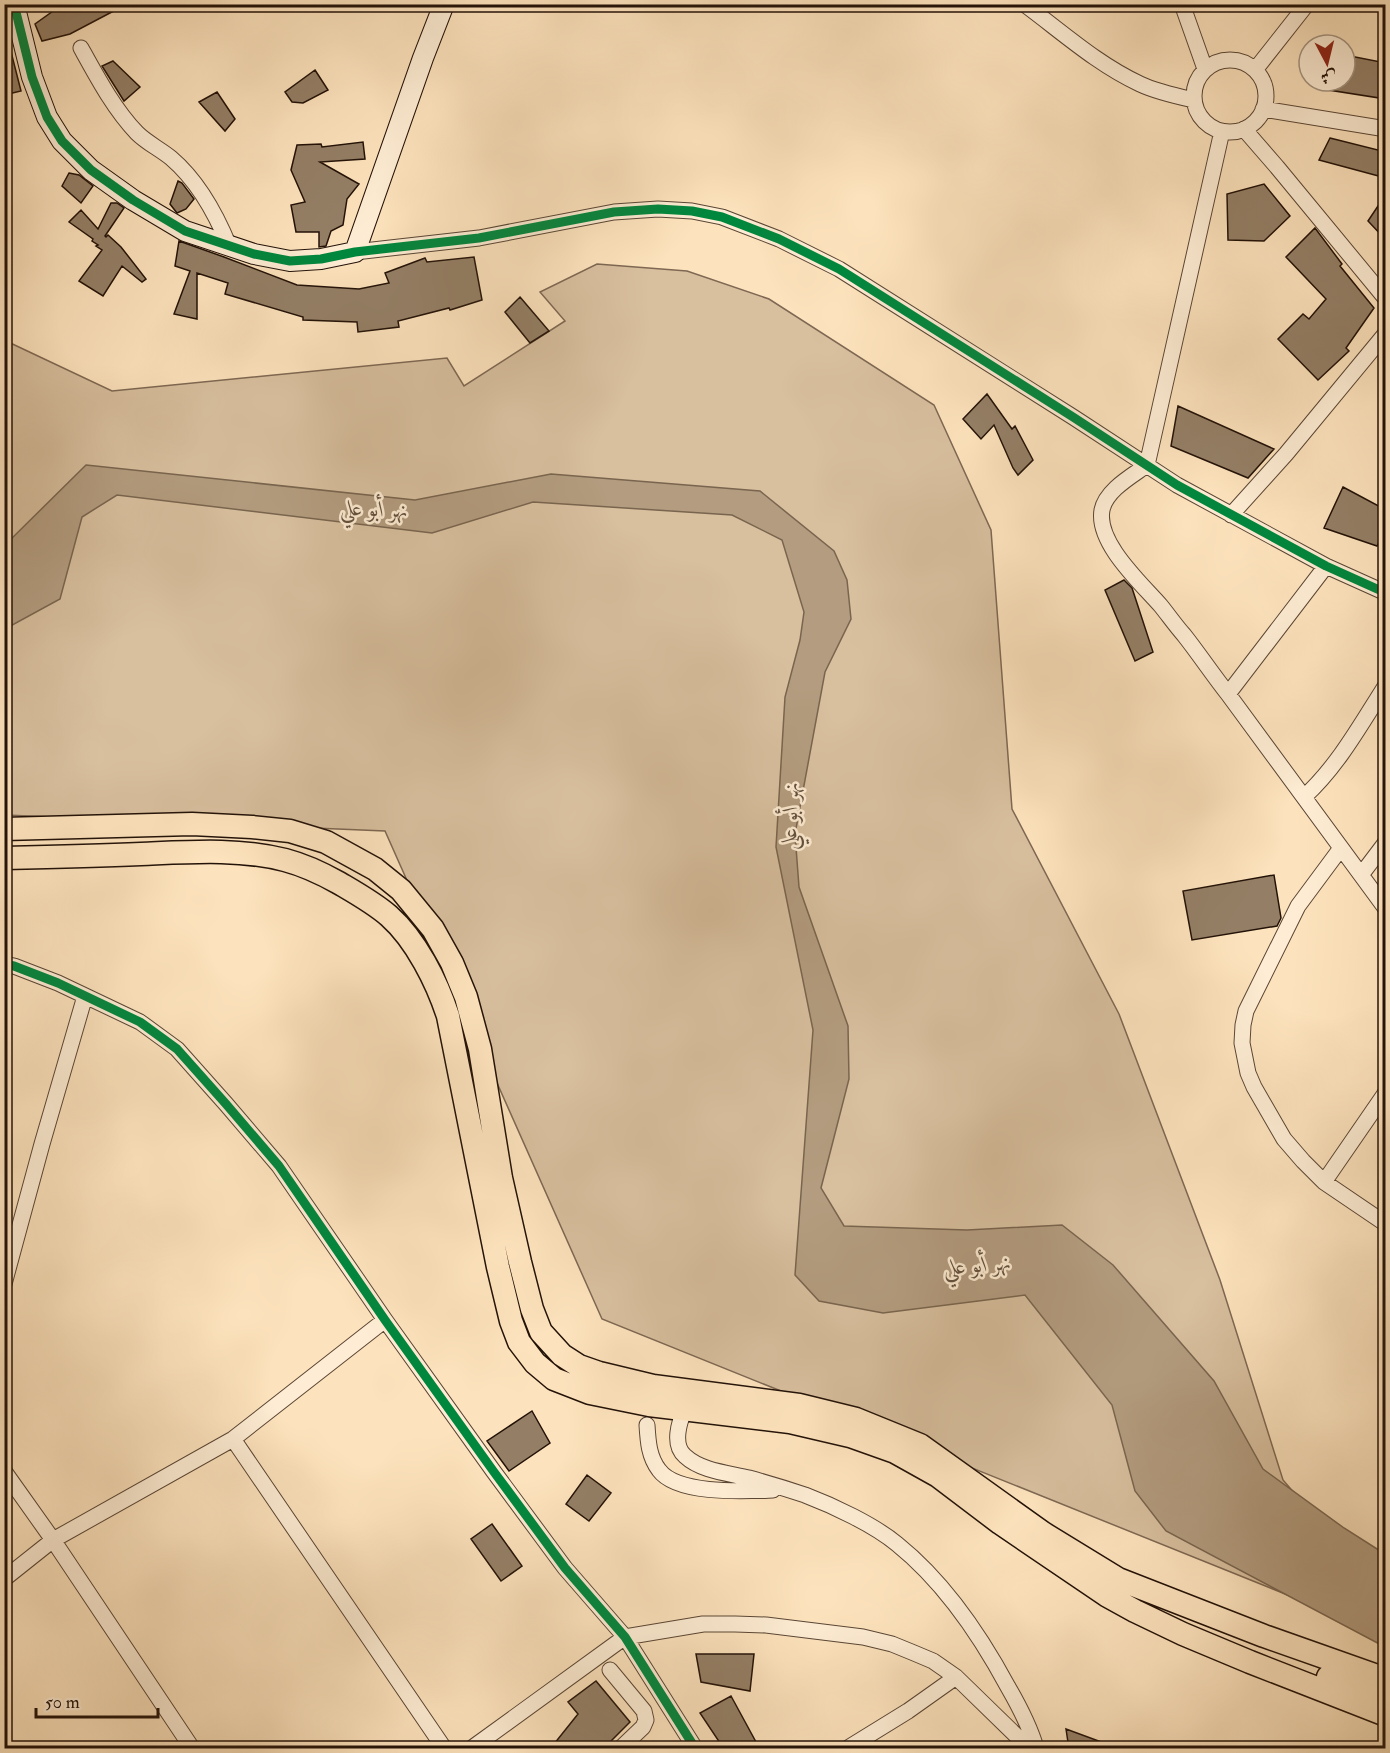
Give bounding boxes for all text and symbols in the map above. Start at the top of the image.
north arrow [1297,33,1357,93]
text: ش [1320,66,1338,88]
water label: نهر أبو علي [339,492,409,531]
water label: نهر أبو علي [773,781,812,851]
water label: نهر أبو علي [941,1246,1013,1289]
scale bar [36,1681,158,1719]
text: 50 m [45,1691,80,1714]

